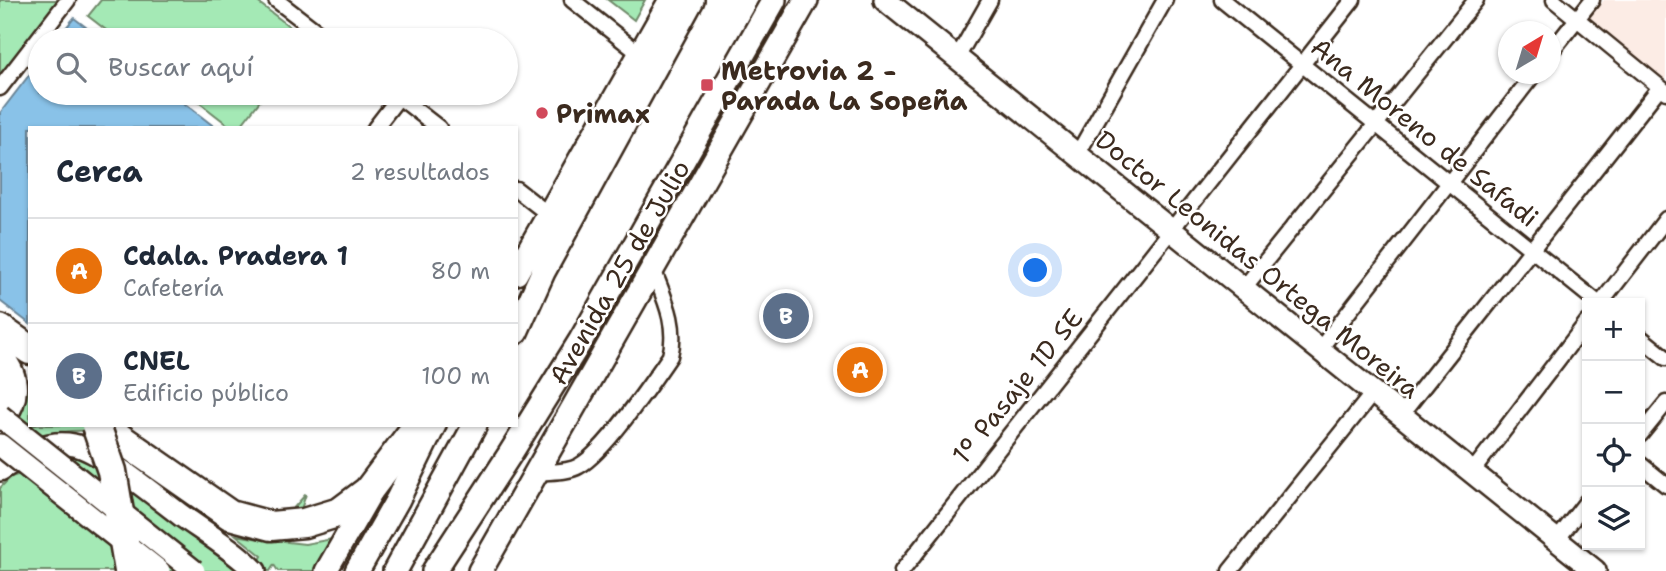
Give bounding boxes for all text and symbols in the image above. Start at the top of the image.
north arrow [1498,21,1561,84]
search box [28,28,518,105]
street label: Ana Moreno de Safadi [1304,29,1546,235]
icon: search [52,48,90,86]
text: Buscar aquí [108,49,254,84]
place label: Metrovia 2 - Parada La Sopeña [721,53,968,118]
marker: Metrovia 2 - Parada La Sopeña [699,77,715,93]
place label: Primax [556,96,650,131]
marker: Primax [534,105,550,121]
street label: Doctor Leonidas Ortega Moreira [1088,122,1428,406]
text: Cerca [56,151,143,192]
street label: Avenida 25 de Julio [540,153,698,391]
text: 2 resultados [350,157,490,187]
text: Cdala. Pradera 1 [123,238,348,273]
your location [1018,253,1052,287]
text: A [70,256,88,286]
text: 80 m [431,256,490,286]
text: Cafetería [123,273,224,303]
pin: B [763,290,809,342]
map controls [1582,298,1645,550]
button: + [1582,298,1645,361]
street label: 1º Pasaje 1D SE [944,301,1090,471]
text: CNEL [123,343,190,378]
pin: A [837,344,883,396]
text: B [72,361,86,391]
text: 100 m [421,361,490,391]
button: − [1582,361,1645,424]
text: Edificio público [123,378,289,408]
button: locate [1582,424,1645,487]
button: layers [1582,487,1645,550]

